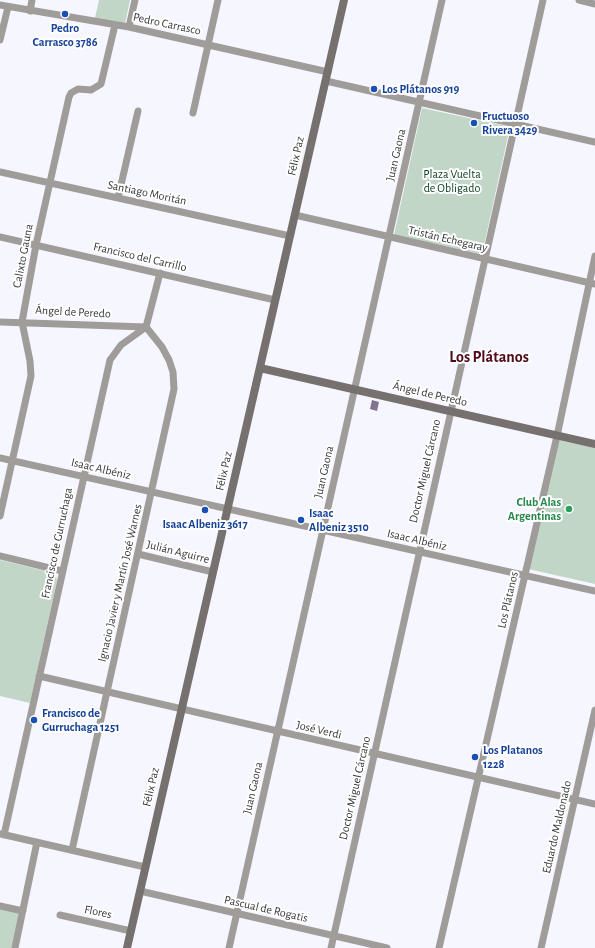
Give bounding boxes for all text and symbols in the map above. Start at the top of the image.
marker: Pedro Carrasco 3786 [60,9,70,19]
street label: Pedro Carrasco [132,10,202,38]
place label: Pedro Carrasco 3786 [33,21,97,49]
place label: Los Plátanos 919 [382,82,459,96]
marker: Los Plátanos 919 [369,84,379,94]
place label: Fructuoso Rivera 3429 [482,109,537,137]
marker: Fructuoso Rivera 3429 [469,118,479,128]
street label: Juan Gaona [383,127,409,183]
street label: Félix Paz [285,135,307,177]
park label: Plaza Vuelta de Obligado [423,167,481,195]
street label: Santiago Moritán [106,178,188,208]
street label: Calixto Gauna [10,223,36,289]
street label: Tristán Echegaray [407,223,489,255]
street label: Francisco del Carrillo [92,239,188,275]
street label: Ángel de Peredo [35,303,111,321]
district label: Los Plátanos [449,347,529,367]
street label: Ángel de Peredo [391,378,469,410]
street label: Doctor Miguel Cárcano [406,418,444,524]
street label: Juan Gaona [311,444,337,500]
street label: Félix Paz [213,450,235,492]
street label: Isaac Albéniz [70,455,132,483]
street label: Francisco de Gurruchaga [38,486,76,600]
place label: Club Alas Argentinas [508,495,561,523]
street label: Ignacio Javier y Martín José Warnes [95,503,145,663]
marker: Club Alas Argentinas [564,504,574,514]
marker: Isaac Albeniz 3617 [200,505,210,515]
place label: Isaac Albeniz 3510 [309,506,369,534]
marker: Isaac Albeniz 3510 [296,515,306,525]
place label: Isaac Albeniz 3617 [162,517,248,531]
street label: Isaac Albéniz [386,526,448,554]
street label: Julián Aguirre [145,537,211,567]
street label: Los Plátanos [494,570,522,630]
place label: Francisco de Gurruchaga 1251 [42,706,119,734]
marker: Francisco de Gurruchaga 1251 [29,715,39,725]
street label: José Verdi [295,718,343,742]
street label: Doctor Miguel Cárcano [336,735,374,841]
place label: Los Platanos 1228 [483,743,543,771]
marker: Los Platanos 1228 [470,752,480,762]
street label: Juan Gaona [240,760,266,816]
street label: Félix Paz [140,766,162,808]
street label: Eduardo Maldonado [539,779,575,875]
street label: Pascual de Rogatis [223,892,309,926]
street label: Flores [83,902,113,922]

